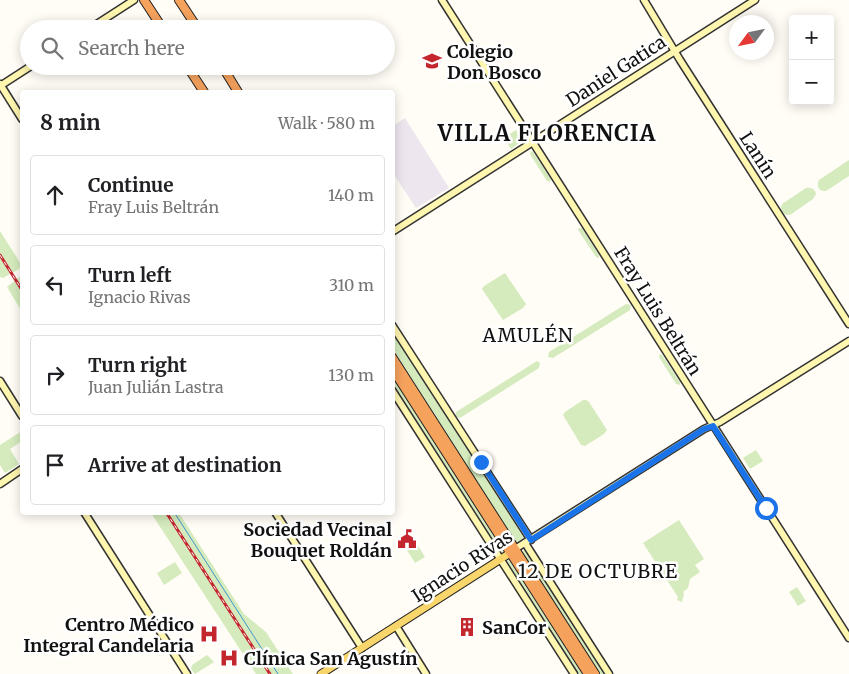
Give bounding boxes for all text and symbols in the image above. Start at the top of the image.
north arrow [729,15,774,60]
map controls [789,15,834,105]
button: + [789,15,834,60]
search box [20,20,395,75]
street label: Daniel Gatica [562,30,670,112]
icon: search [38,34,66,62]
text: Search here [78,36,185,60]
place label: Colegio Don Bosco [447,40,541,84]
school or university icon: Colegio Don Bosco [421,50,443,72]
button: − [789,60,834,105]
text: 8 min [40,109,101,136]
text: Walk · 580 m [278,113,375,133]
district label: VILLA FLORENCIA [437,119,656,147]
street label: Lanín [734,127,782,183]
text: Continue [88,173,174,197]
icon: ahead [41,181,69,209]
text: 140 m [328,185,374,205]
text: Fray Luis Beltrán [88,197,219,217]
street label: Fray Luis Beltrán [609,242,707,380]
text: Turn left [88,263,172,287]
icon: left [41,271,69,299]
text: 310 m [329,275,374,295]
text: Ignacio Rivas [88,287,191,307]
district label: AMULÉN [481,323,574,347]
text: Turn right [88,353,187,377]
icon: right [41,361,69,389]
text: 130 m [328,365,374,385]
text: Juan Julián Lastra [88,377,224,397]
icon: arrive [41,451,69,479]
route end [470,451,493,474]
text: Arrive at destination [88,453,282,477]
route start [755,497,778,520]
place label: Sociedad Vecinal Bouquet Roldán [243,518,392,562]
street label: Ignacio Rivas [407,525,517,607]
public building icon: Sociedad Vecinal Bouquet Roldán [396,528,418,550]
district label: 12 DE OCTUBRE [518,559,678,583]
place label: Centro Médico Integral Candelaria [23,613,194,657]
building icon: SanCor [456,616,478,638]
place label: SanCor [482,616,546,639]
hospital icon: Centro Médico Integral Candelaria [198,623,220,645]
hospital icon: Clínica San Agustín [218,647,240,669]
place label: Clínica San Agustín [244,647,418,670]

